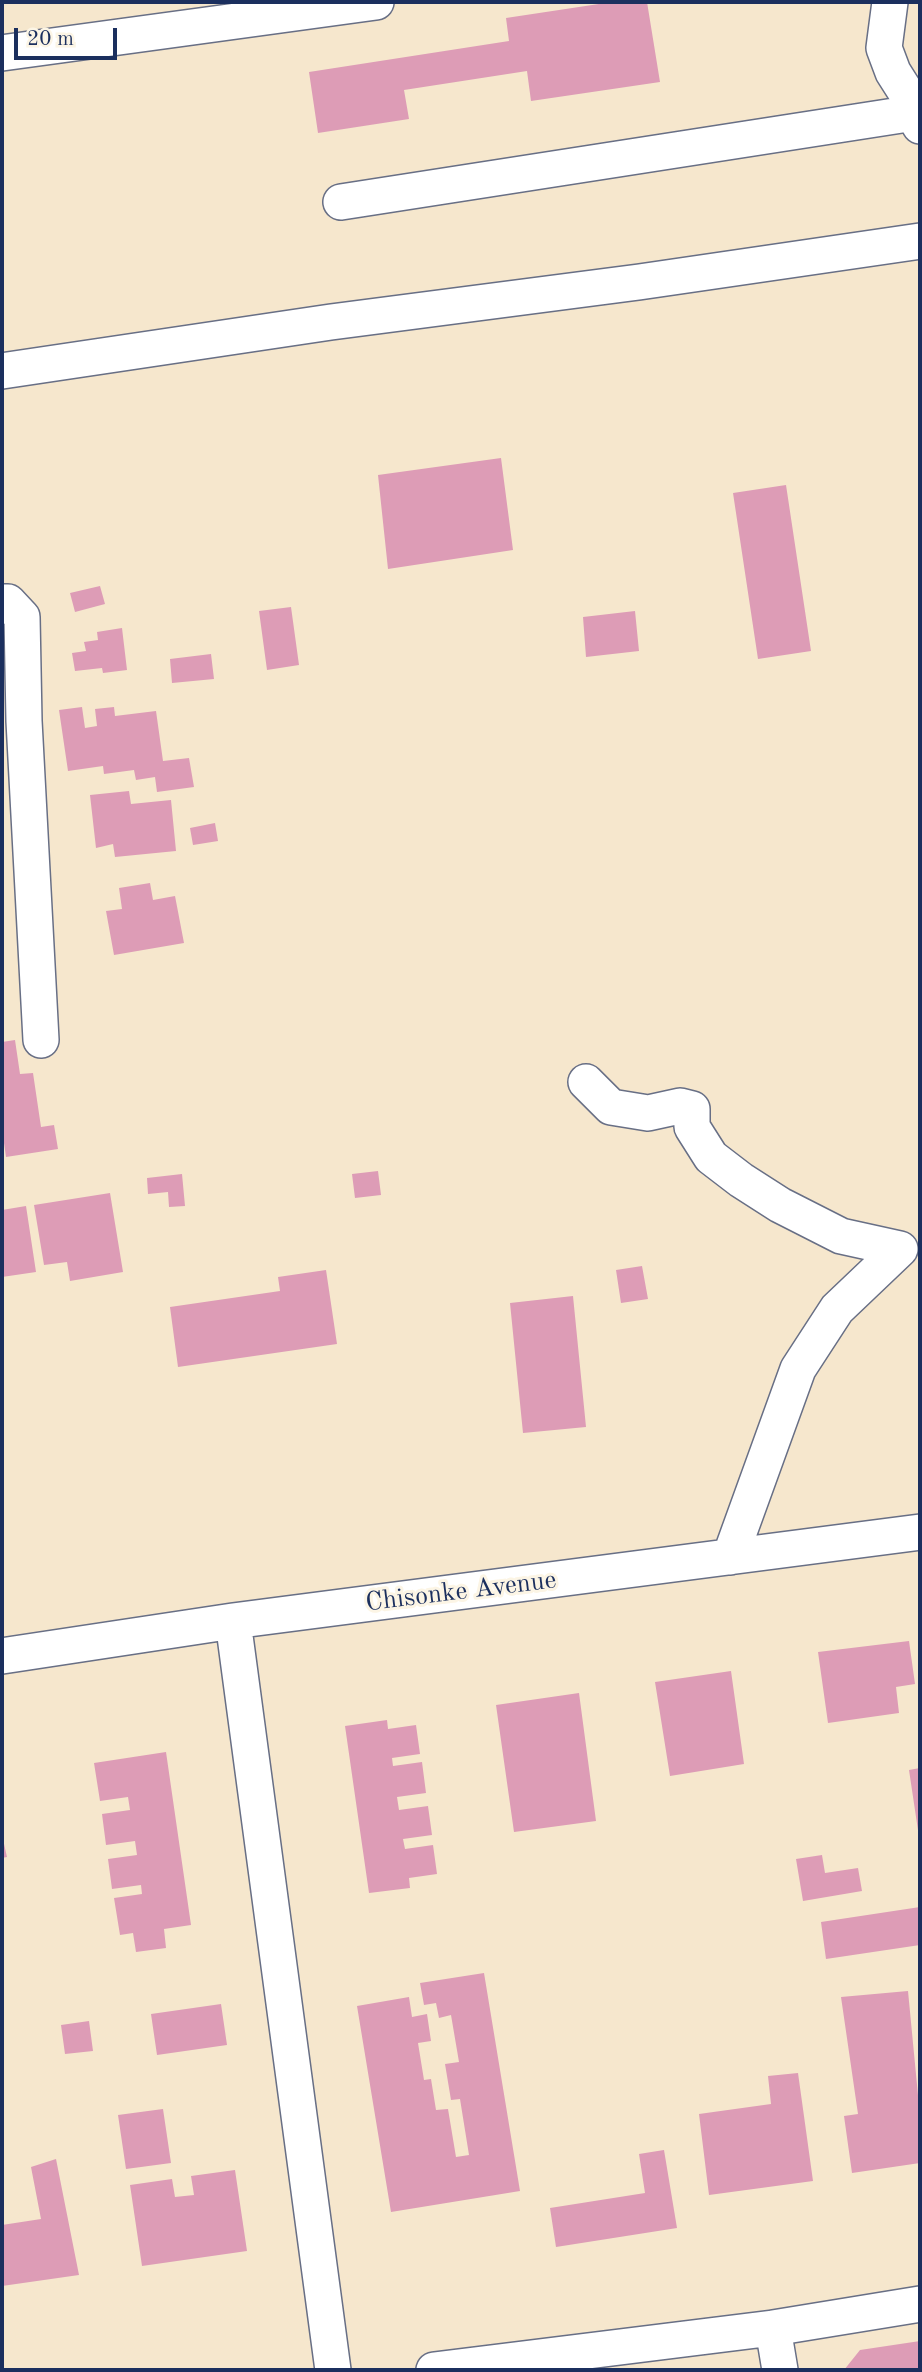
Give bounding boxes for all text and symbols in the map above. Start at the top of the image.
scale bar [18,14,121,58]
text: 20 m [27,29,74,50]
street label: Chisonke Avenue [364,1565,558,1619]

